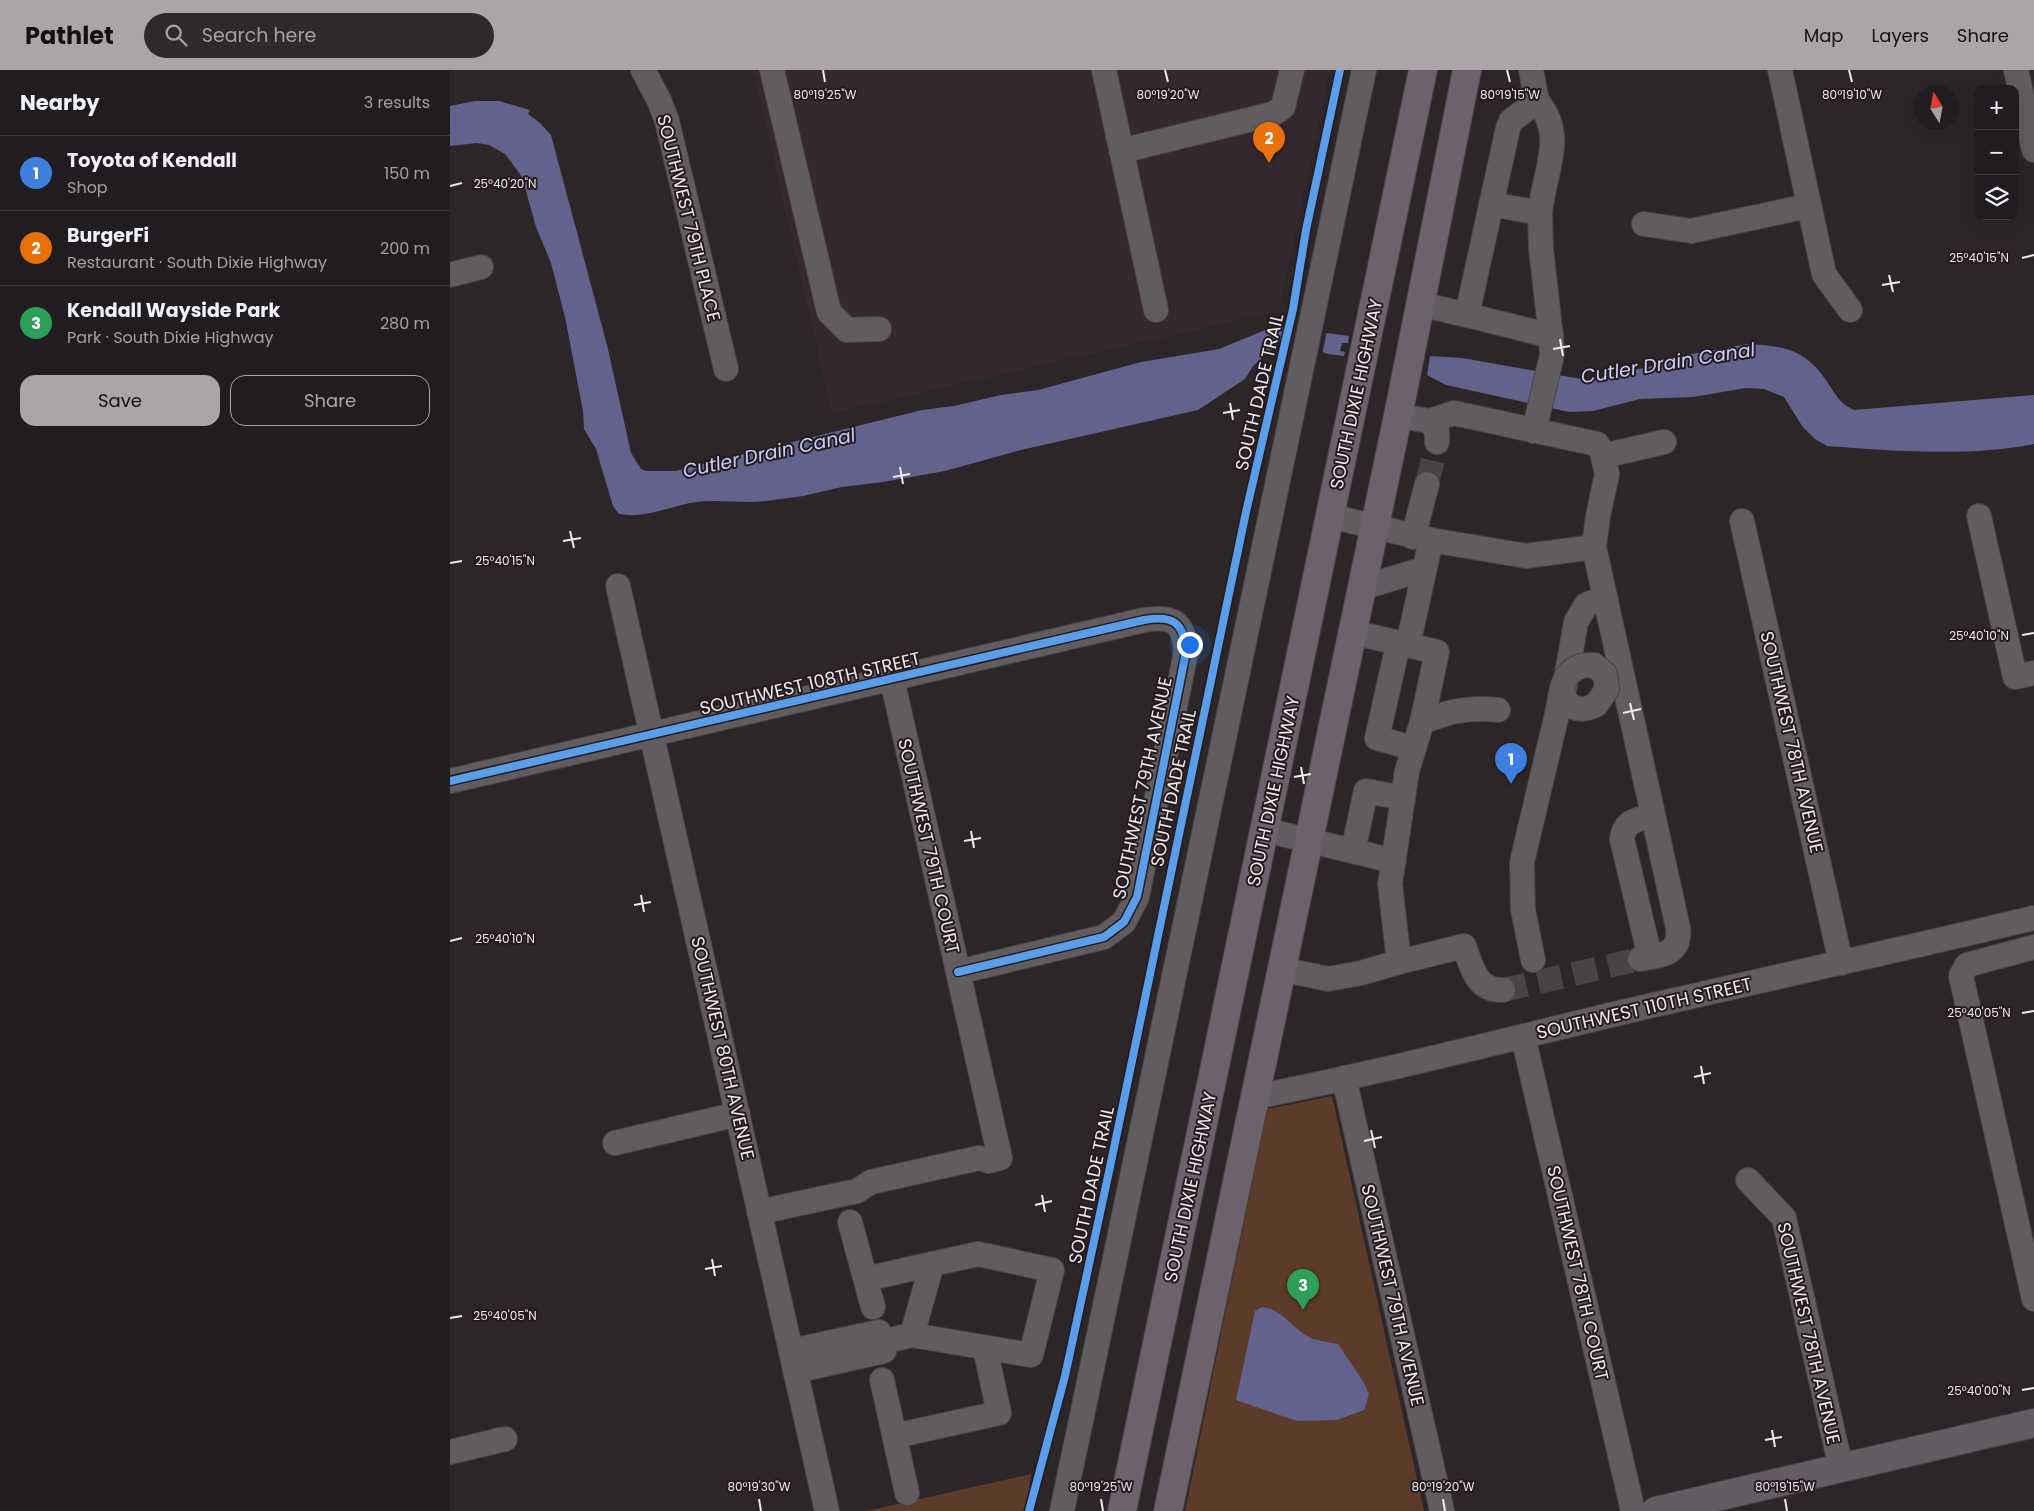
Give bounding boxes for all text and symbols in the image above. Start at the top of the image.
search box [144,13,494,58]
text: Pathlet [25,19,114,52]
icon: search [162,21,190,49]
text: Search here [202,22,316,49]
text: Map [1804,23,1844,48]
text: Layers [1872,23,1929,48]
text: Share [1957,23,2009,48]
north arrow [1914,85,1959,130]
map controls [1974,85,2019,220]
button: + [1974,85,2019,130]
text: 80°19'25"W [794,86,857,103]
text: 80°19'20"W [1137,86,1200,103]
text: 80°19'15"W [1480,86,1540,103]
text: 80°19'10"W [1822,86,1882,103]
text: Nearby [20,88,100,117]
text: 3 results [364,91,430,114]
street label: SOUTHWEST 79TH PLACE [651,112,727,324]
pin: 2 [1253,122,1285,163]
button: − [1974,130,2019,175]
text: Toyota of Kendall [67,147,237,174]
text: 1 [33,162,39,185]
text: 150 m [384,162,430,185]
text: 25°40'20"N [474,175,536,192]
button: layers [1974,175,2019,220]
text: Shop [67,176,108,199]
text: BurgerFi [67,222,149,249]
text: 2 [31,237,41,260]
text: 200 m [380,237,430,260]
text: 25°40'15"N [1949,249,2009,266]
text: Restaurant · South Dixie Highway [67,251,327,274]
street label: SOUTH DIXIE HIGHWAY [1324,296,1389,492]
text: Kendall Wayside Park [67,297,280,324]
street label: SOUTH DADE TRAIL [1229,311,1289,473]
text: 3 [31,312,41,335]
text: 280 m [380,312,430,335]
text: Park · South Dixie Highway [67,326,273,349]
water label: Cutler Drain Canal [1579,336,1757,390]
button: Save [20,375,220,426]
button: Share [230,375,430,426]
water label: Cutler Drain Canal [680,421,858,485]
text: 25°40'15"N [475,552,535,569]
text: 25°40'10"N [1949,627,2009,644]
street label: SOUTHWEST 78TH AVENUE [1754,629,1830,855]
your location [1177,632,1203,658]
street label: SOUTHWEST 108TH STREET [697,645,923,721]
street label: SOUTHWEST 79TH AVENUE [1106,675,1178,901]
street label: SOUTH DIXIE HIGHWAY [1241,693,1306,889]
street label: SOUTH DADE TRAIL [1144,707,1202,869]
street label: SOUTHWEST 79TH COURT [892,736,966,956]
pin: 1 [1495,743,1527,784]
text: 25°40'10"N [475,930,535,947]
street label: SOUTHWEST 80TH AVENUE [685,934,761,1162]
street label: SOUTHWEST 110TH STREET [1534,971,1754,1045]
text: 25°40'05"N [1947,1004,2011,1021]
street label: SOUTH DIXIE HIGHWAY [1158,1089,1223,1285]
street label: SOUTH DADE TRAIL [1062,1104,1120,1266]
street label: SOUTHWEST 78TH COURT [1541,1163,1615,1383]
street label: SOUTHWEST 79TH AVENUE [1355,1182,1431,1408]
street label: SOUTHWEST 78TH AVENUE [1771,1220,1847,1446]
pin: 3 [1287,1269,1319,1310]
text: 25°40'05"N [473,1307,537,1324]
text: 25°40'00"N [1947,1382,2011,1399]
text: 80°19'30"W [727,1478,791,1495]
text: 80°19'25"W [1070,1478,1133,1495]
text: 80°19'20"W [1412,1478,1475,1495]
text: 80°19'15"W [1755,1478,1815,1495]

